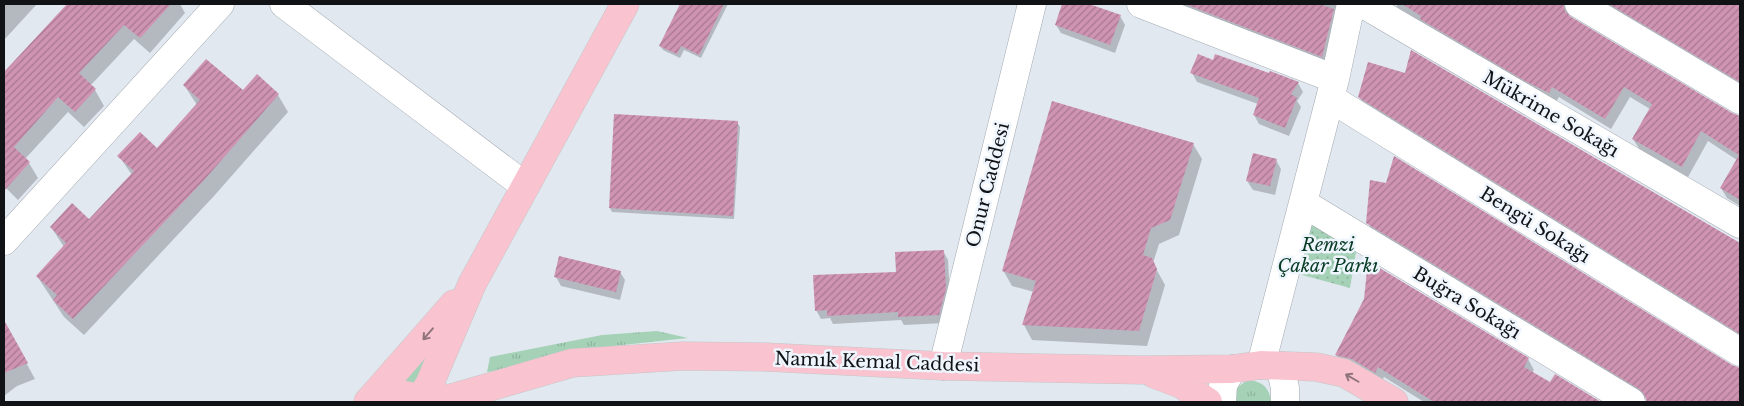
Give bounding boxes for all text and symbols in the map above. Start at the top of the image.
street label: Mükrime Sokağı [1479,66,1623,162]
street label: Onur Caddesi [962,120,1014,250]
street label: Bengü Sokağı [1476,182,1594,268]
park label: Remzi Çakar Parkı [1277,234,1379,277]
street label: Buğra Sokağı [1409,262,1525,344]
one-way arrow [422,327,434,340]
street label: Namık Kemal Caddesi [774,347,980,377]
one-way arrow [1346,372,1360,382]

